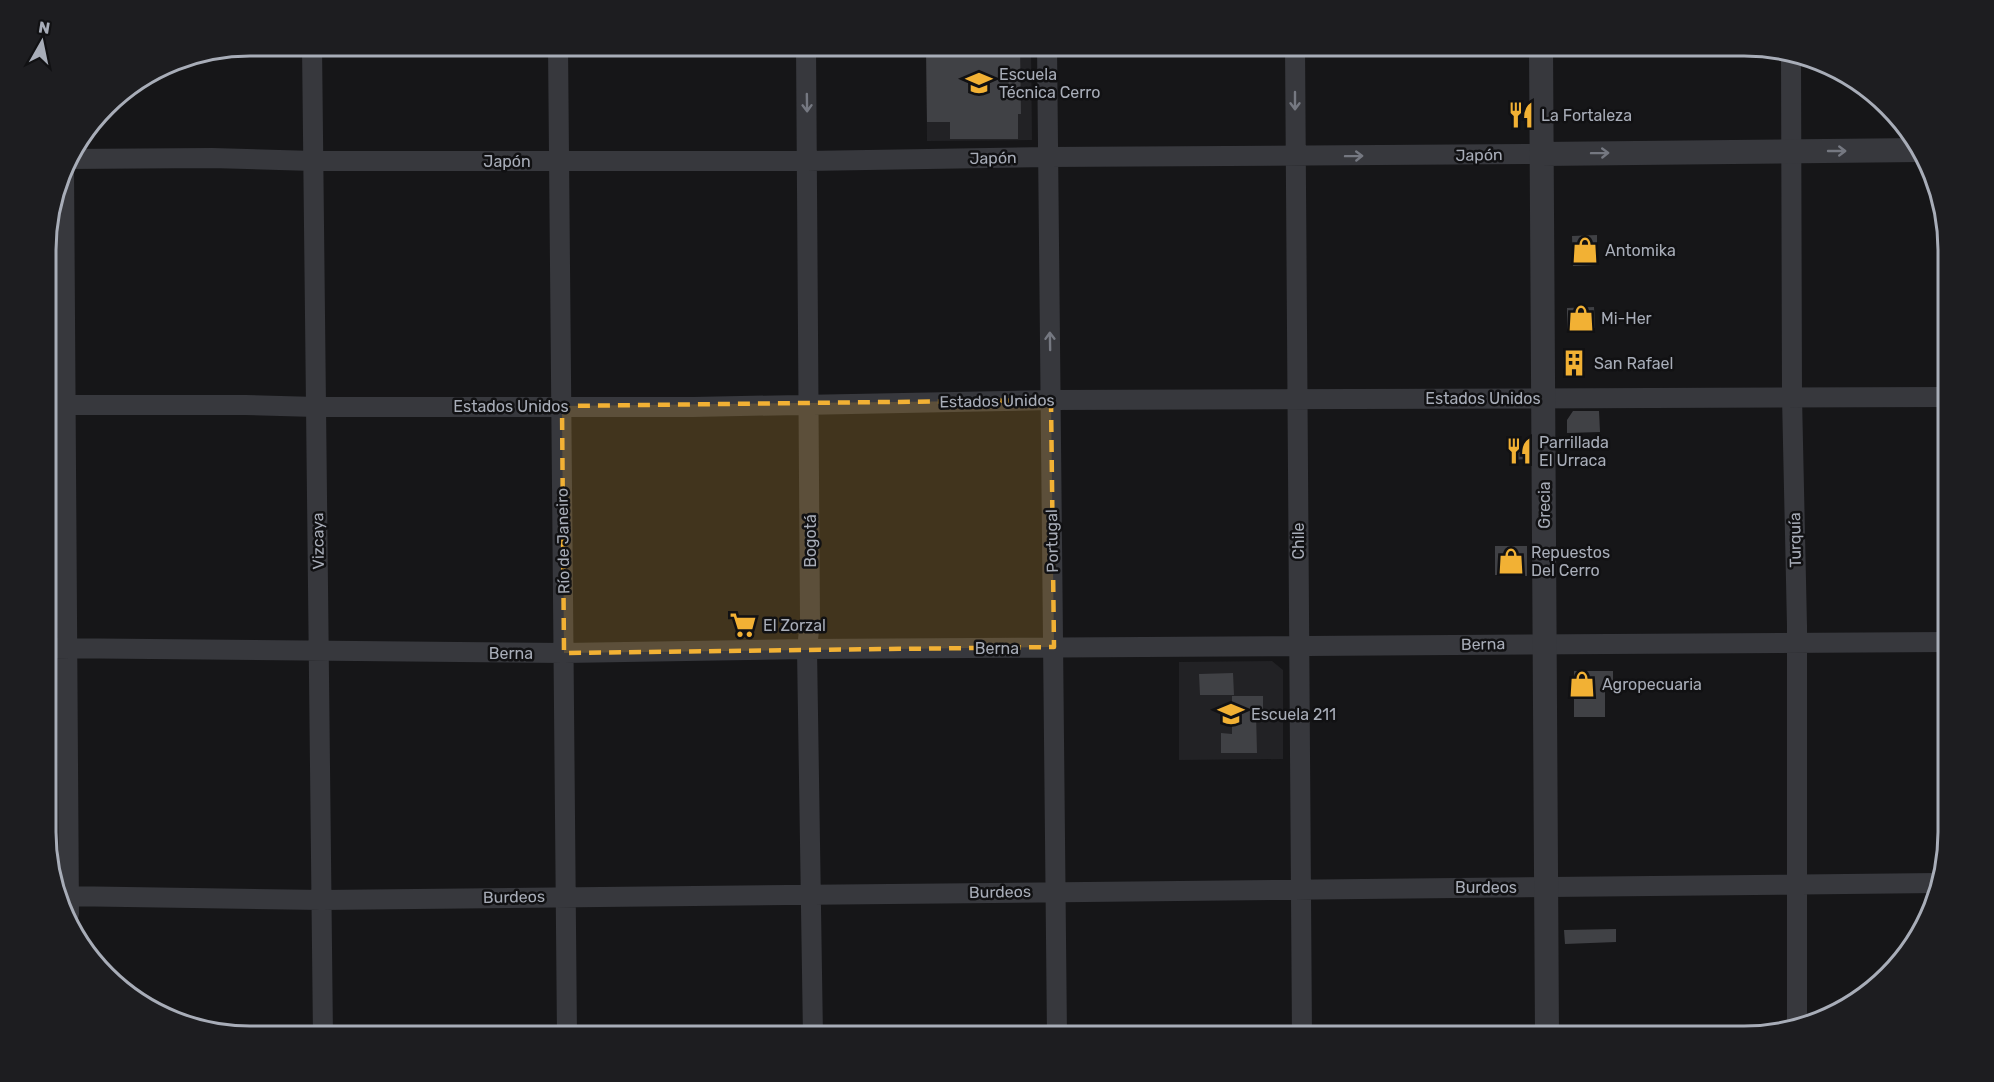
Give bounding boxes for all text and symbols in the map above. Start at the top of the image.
north arrow [12,12,72,72]
text: N [37,17,51,38]
place label: Escuela Técnica Cerro [999,65,1100,102]
school or university icon: Escuela Técnica Cerro [964,68,994,98]
one-way arrow [1289,90,1301,110]
one-way arrow [801,92,813,112]
restaurant icon: La Fortaleza [1506,100,1536,130]
place label: La Fortaleza [1541,106,1632,125]
street label: Japón [1455,145,1503,165]
one-way arrow [1826,145,1846,157]
one-way arrow [1589,147,1609,159]
street label: Japón [969,148,1017,168]
one-way arrow [1343,150,1363,162]
street label: Japón [483,152,531,171]
shop icon: Antomika [1570,235,1600,265]
place label: Antomika [1605,241,1676,260]
shop icon: Mi-Her [1566,303,1596,333]
place label: Mi-Her [1601,309,1652,328]
one-way arrow [1044,332,1056,352]
building icon: San Rafael [1559,348,1589,378]
place label: San Rafael [1594,354,1673,373]
street label: Estados Unidos [1425,389,1541,408]
street label: Estados Unidos [939,390,1055,412]
street label: Estados Unidos [453,397,569,416]
place label: Parrillada El Urraca [1539,433,1609,470]
restaurant icon: Parrillada El Urraca [1504,436,1534,466]
street label: Grecia [1535,481,1554,529]
street label: Río de Janeiro [553,488,573,594]
street label: Portugal [1042,509,1062,573]
street label: Vizcaya [308,512,328,570]
street label: Turquía [1785,512,1805,568]
street label: Bogotá [801,514,820,568]
street label: Chile [1289,522,1308,560]
place label: Repuestos Del Cerro [1531,543,1610,580]
shop icon: Repuestos Del Cerro [1496,546,1526,576]
supermarket icon: El Zorzal [728,610,758,640]
place label: El Zorzal [763,616,826,635]
street label: Berna [1461,634,1505,654]
street label: Berna [975,639,1019,658]
street label: Berna [489,644,533,663]
shop icon: Agropecuaria [1567,669,1597,699]
place label: Agropecuaria [1602,675,1702,694]
school or university icon: Escuela 211 [1216,699,1246,729]
place label: Escuela 211 [1251,705,1336,724]
street label: Burdeos [1455,878,1517,897]
street label: Burdeos [969,882,1031,902]
street label: Burdeos [483,887,545,907]

